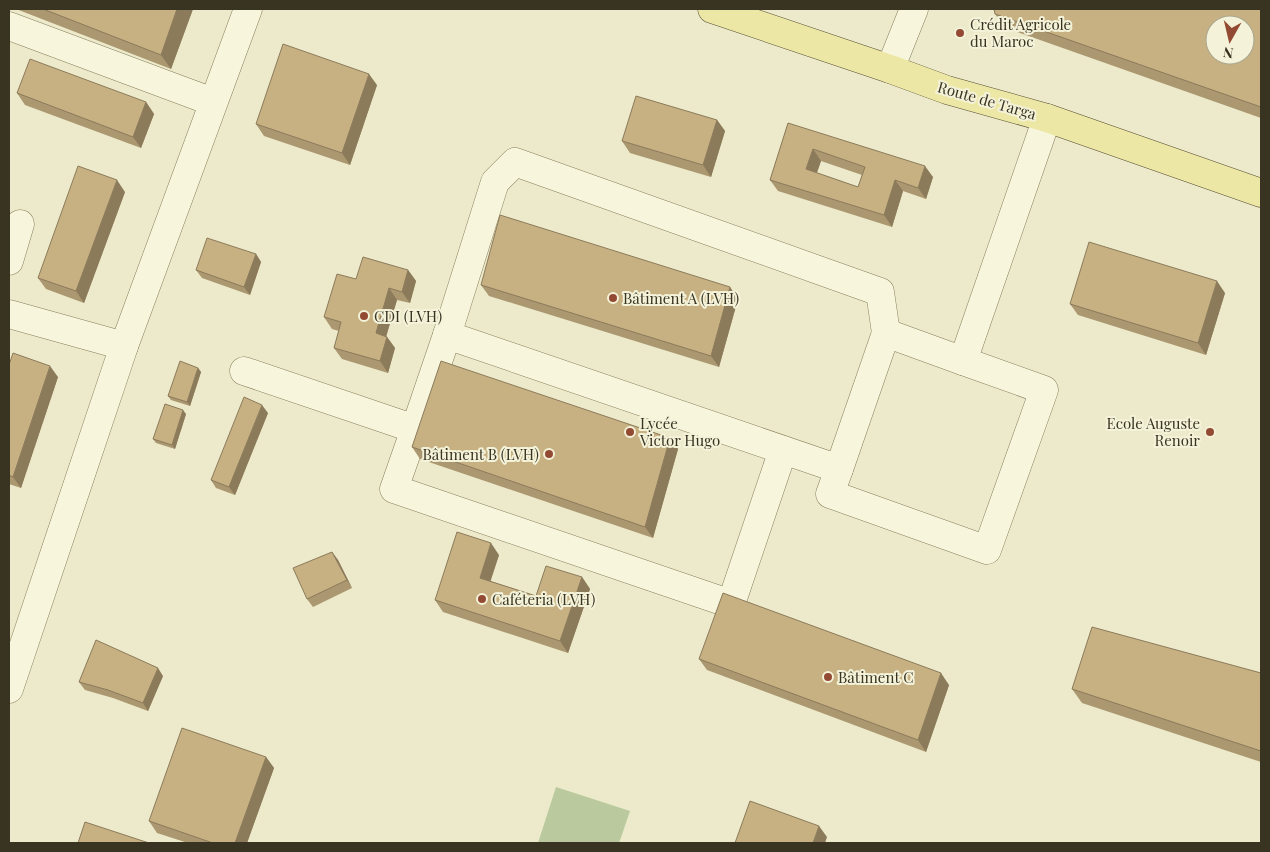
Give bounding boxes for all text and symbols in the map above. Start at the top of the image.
place label: Crédit Agricole du Maroc [970,14,1071,51]
north arrow [1205,15,1255,65]
marker: Crédit Agricole du Maroc [954,27,966,39]
text: N [1222,43,1234,63]
street label: Route de Targa [935,76,1039,124]
place label: Bâtiment A (LVH) [623,288,739,308]
marker: Bâtiment A (LVH) [607,292,619,304]
place label: CDI (LVH) [374,306,442,326]
marker: CDI (LVH) [358,310,370,322]
place label: Lycée Victor Hugo [639,413,720,450]
place label: Ecole Auguste Renoir [1107,413,1200,450]
marker: Lycée Victor Hugo [624,426,636,438]
marker: Ecole Auguste Renoir [1204,426,1216,438]
place label: Bâtiment B (LVH) [422,444,539,464]
marker: Bâtiment B (LVH) [543,448,555,460]
place label: Caféteria (LVH) [492,589,595,609]
marker: Caféteria (LVH) [476,593,488,605]
place label: Bâtiment C [838,667,914,687]
marker: Bâtiment C [822,671,834,683]

